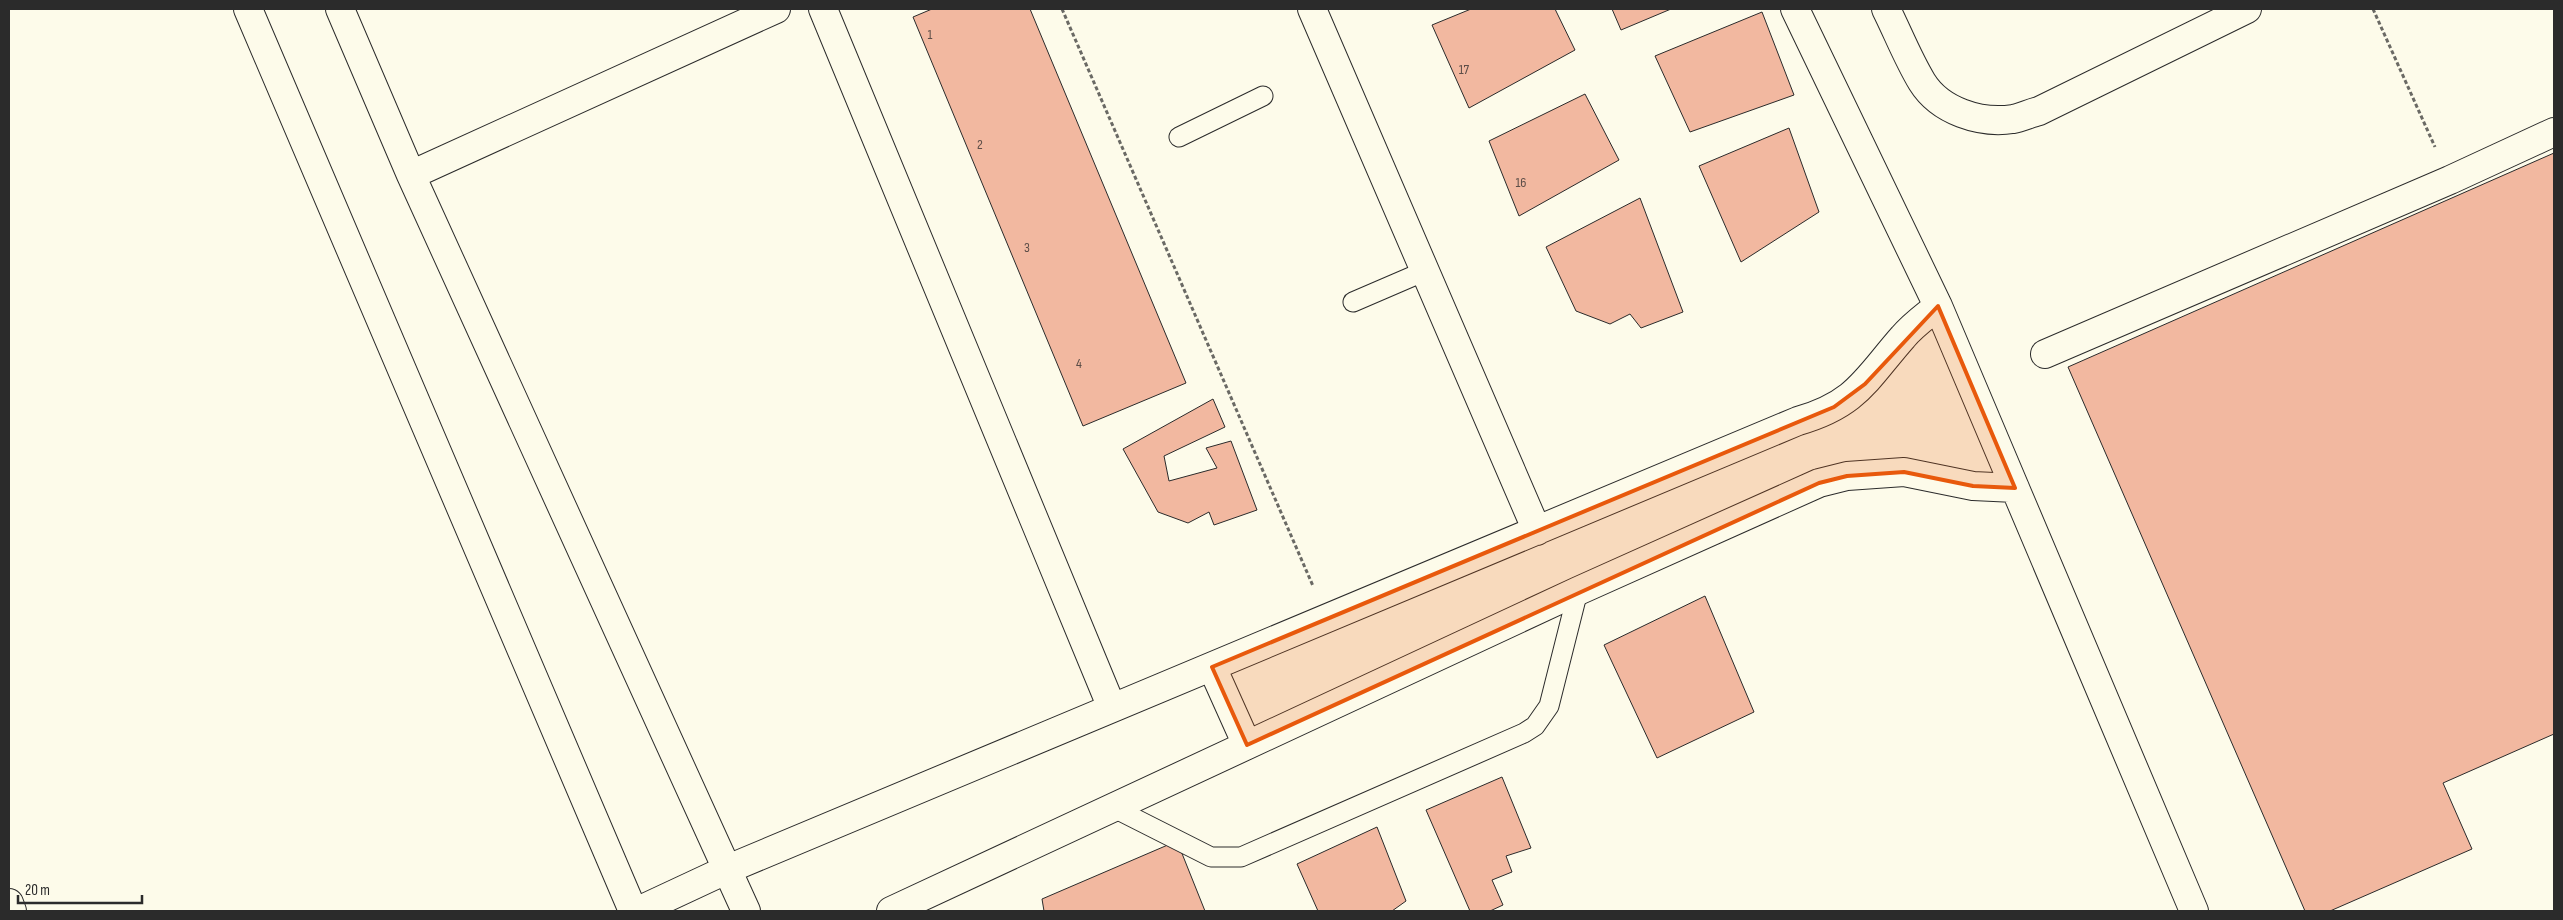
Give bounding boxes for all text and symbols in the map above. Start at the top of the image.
house number: 1 [928,26,933,43]
house number: 17 [1459,61,1470,78]
house number: 2 [977,136,983,153]
house number: 16 [1515,174,1527,191]
house number: 3 [1024,239,1030,256]
house number: 4 [1076,355,1082,372]
scale bar [18,872,141,904]
text: 20 m [25,881,50,900]

